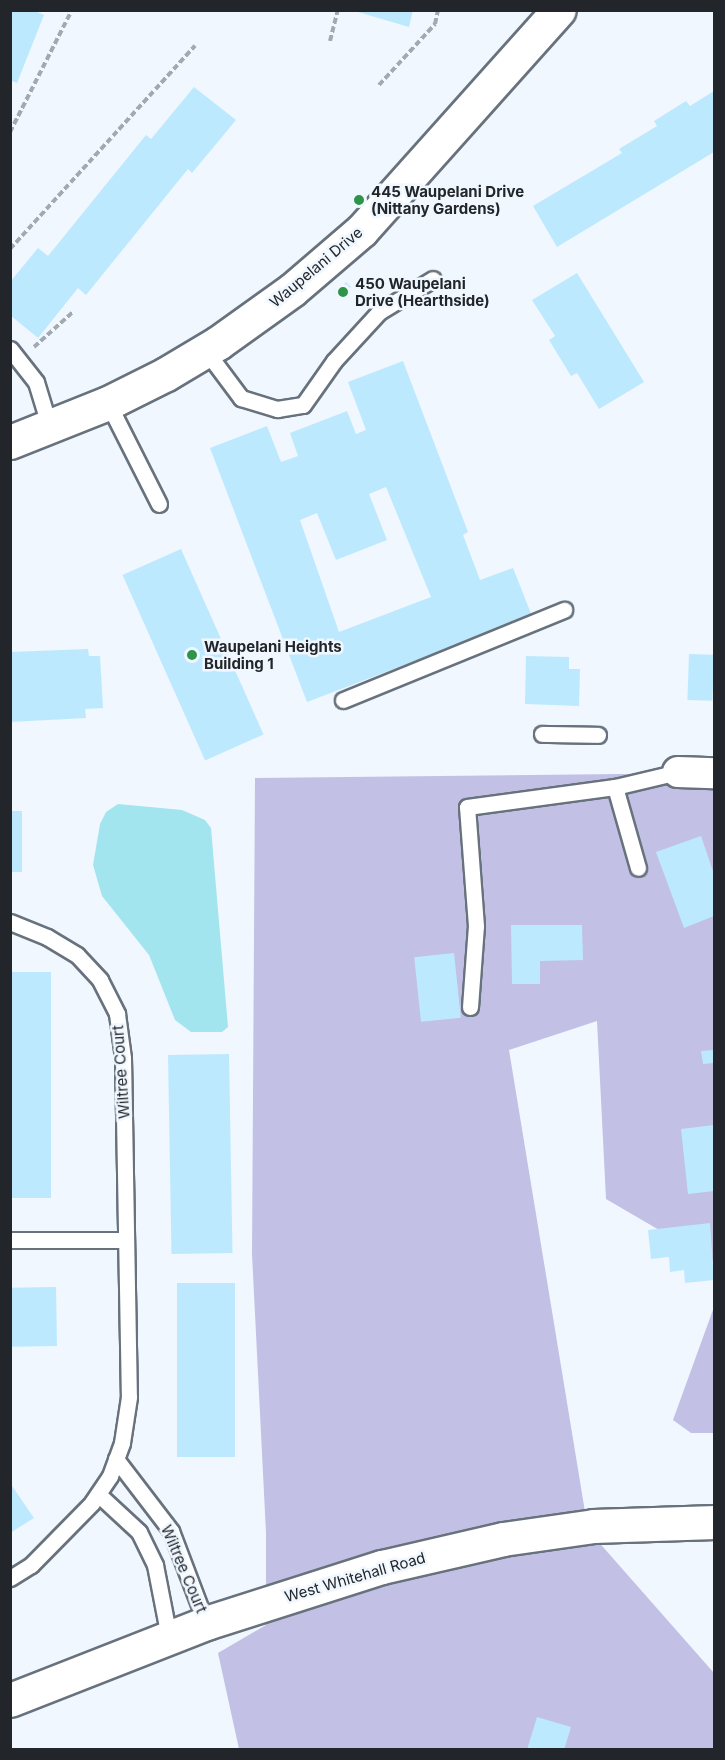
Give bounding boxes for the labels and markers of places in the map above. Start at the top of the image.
place label: 445 Waupelani Drive (Nittany Gardens) [371,182,524,217]
marker: 445 Waupelani Drive (Nittany Gardens) [352,193,366,207]
place label: 450 Waupelani Drive (Hearthside) [355,274,490,309]
marker: 450 Waupelani Drive (Hearthside) [336,285,350,299]
place label: Waupelani Heights Building 1 [204,637,342,672]
marker: Waupelani Heights Building 1 [185,648,199,662]

